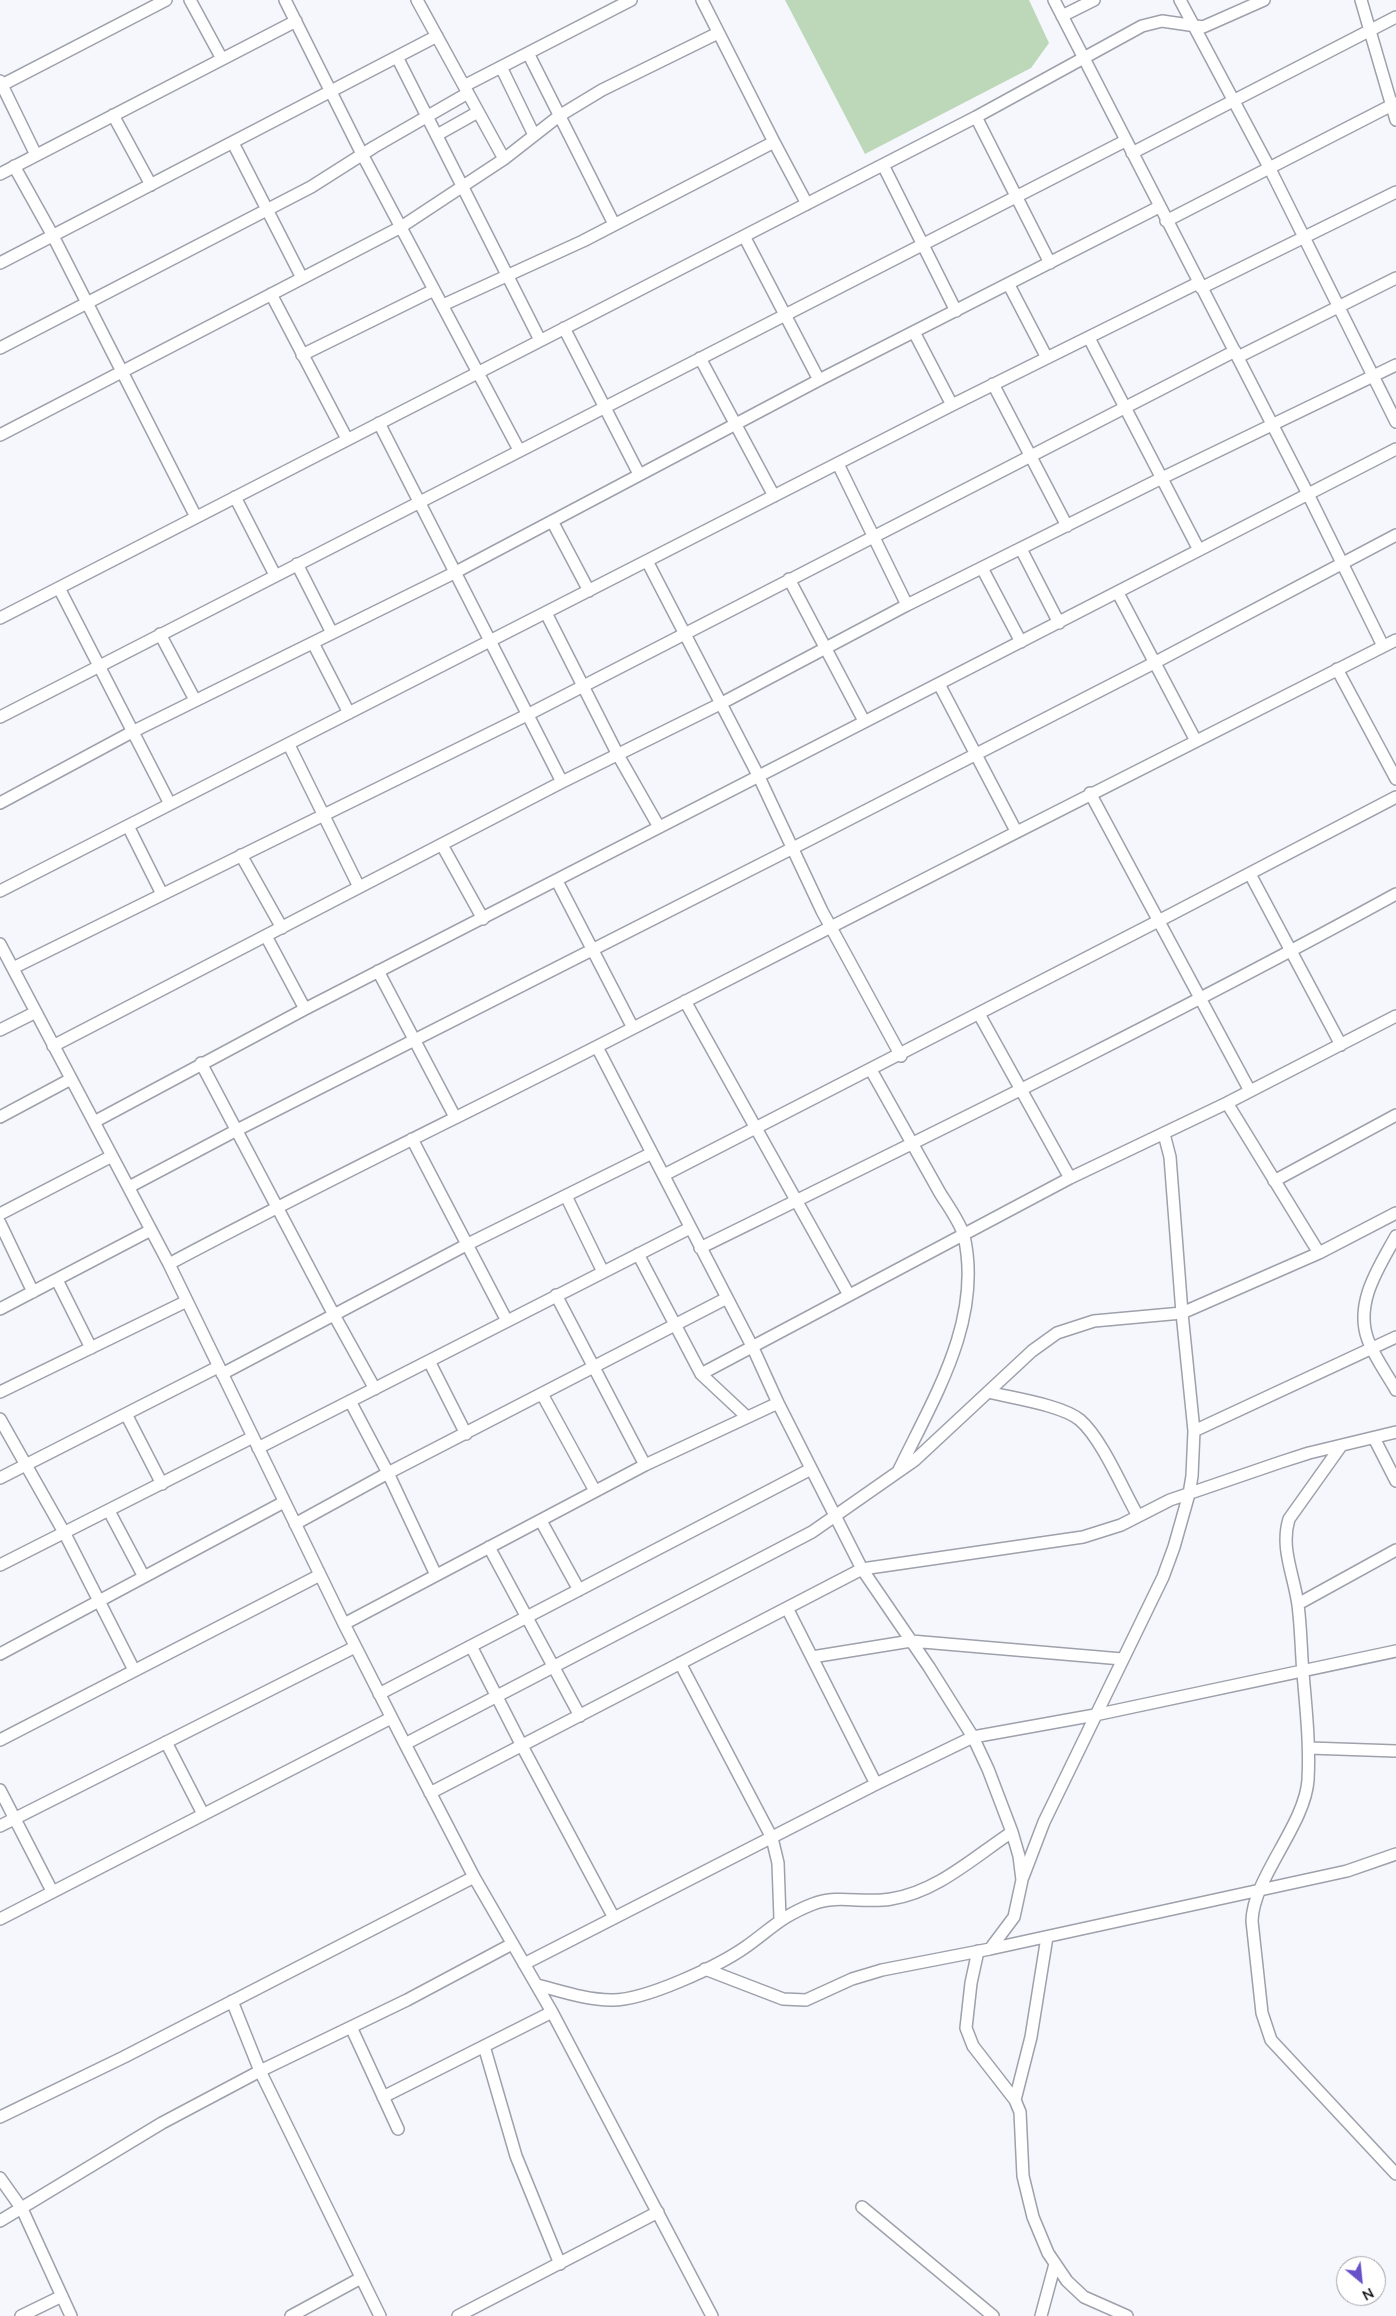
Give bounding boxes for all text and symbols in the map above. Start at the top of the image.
north arrow [1336,2256,1386,2306]
text: N [1359,2283,1377,2305]

